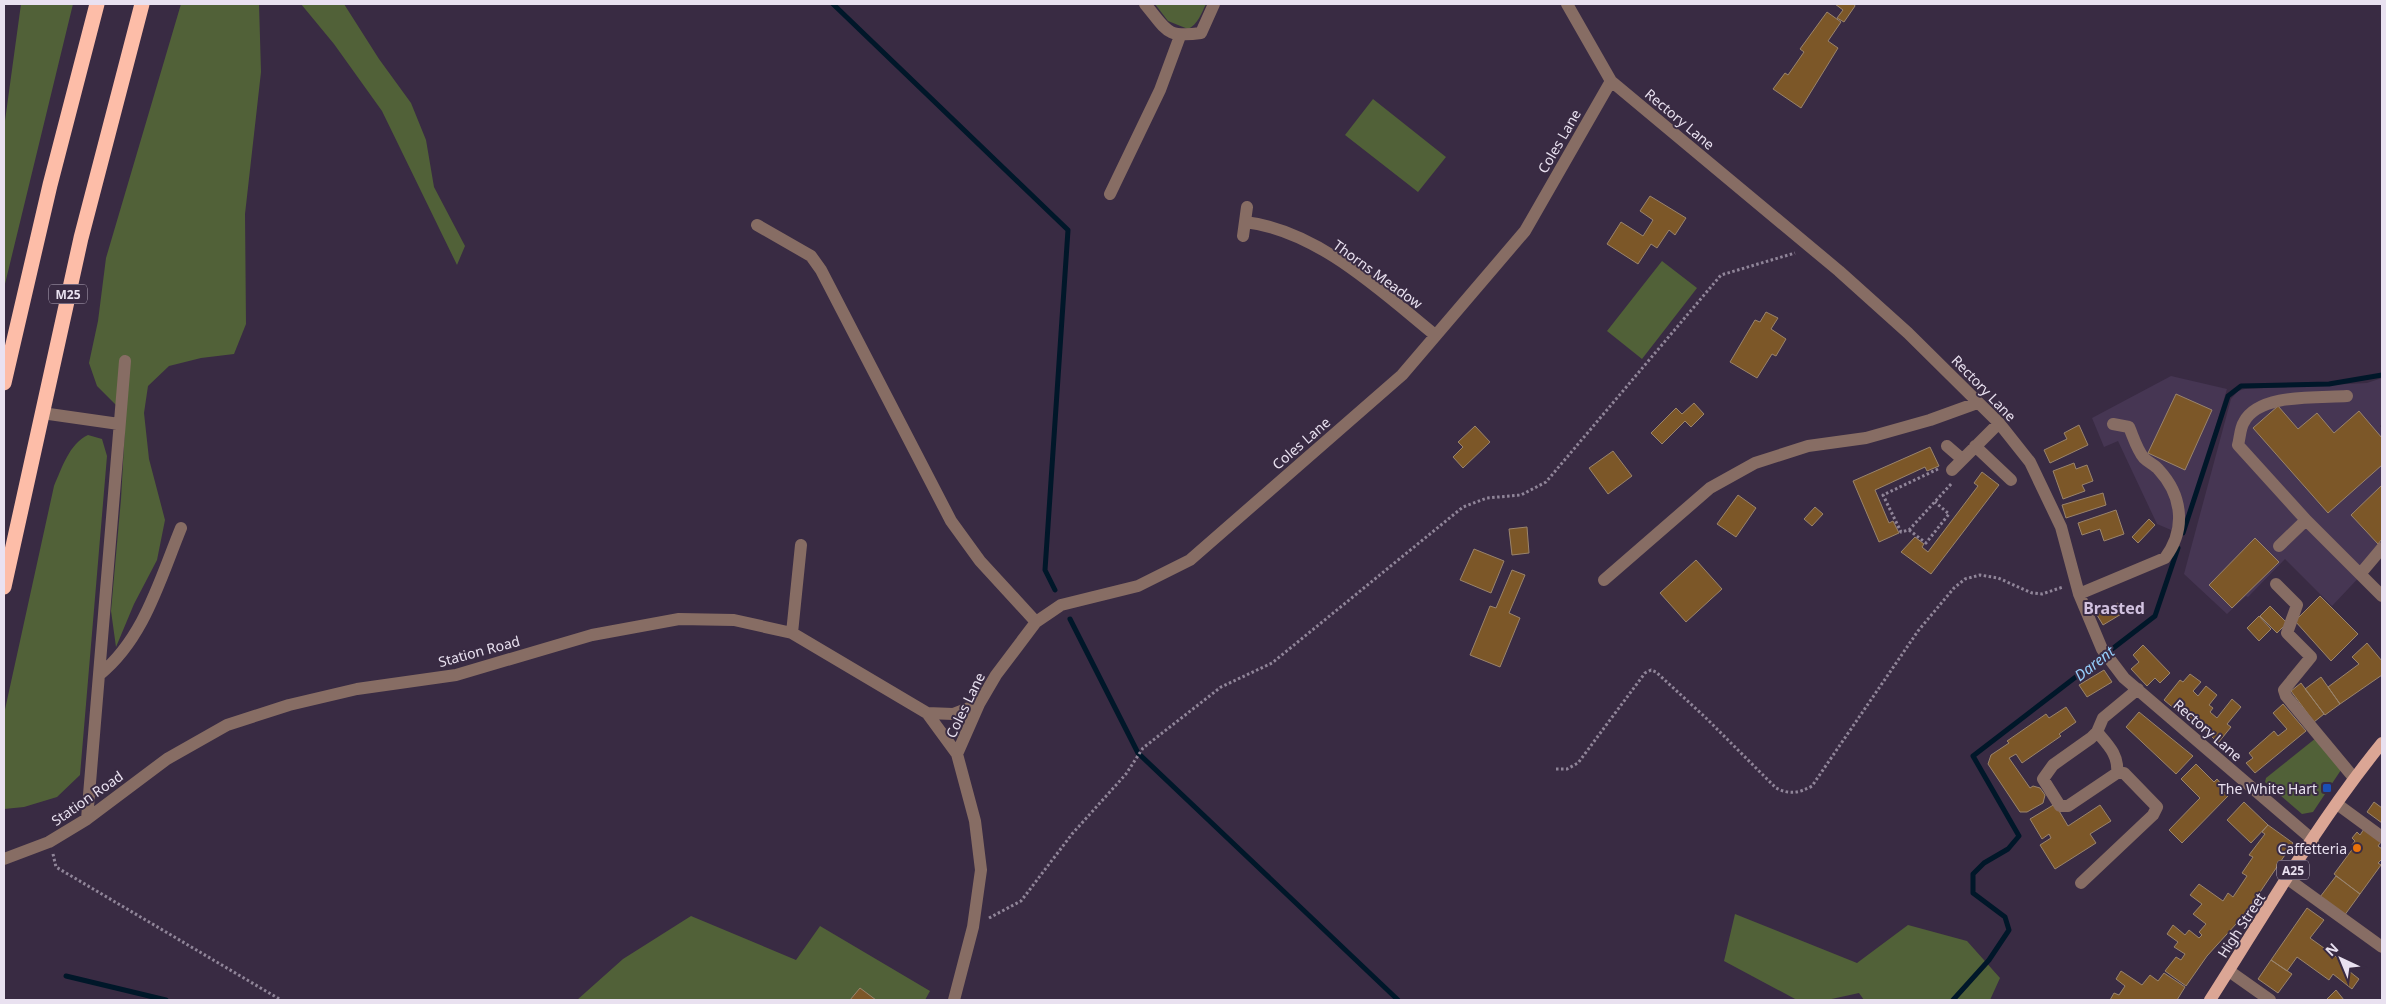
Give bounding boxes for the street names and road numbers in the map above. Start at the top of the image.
street label: Rectory Lane [1641,84,1719,154]
street label: Coles Lane [1533,105,1585,176]
street label: Thorns Meadow [1330,235,1426,313]
road number: M25 [49,284,87,304]
street label: Rectory Lane [1948,351,2020,425]
street label: Coles Lane [1268,413,1334,473]
street label: Station Road [436,631,522,671]
street label: Coles Lane [941,669,989,741]
street label: Rectory Lane [2170,695,2246,765]
street label: Station Road [47,766,127,830]
road number: A25 [2277,860,2309,880]
street label: High Street [2213,889,2269,961]

